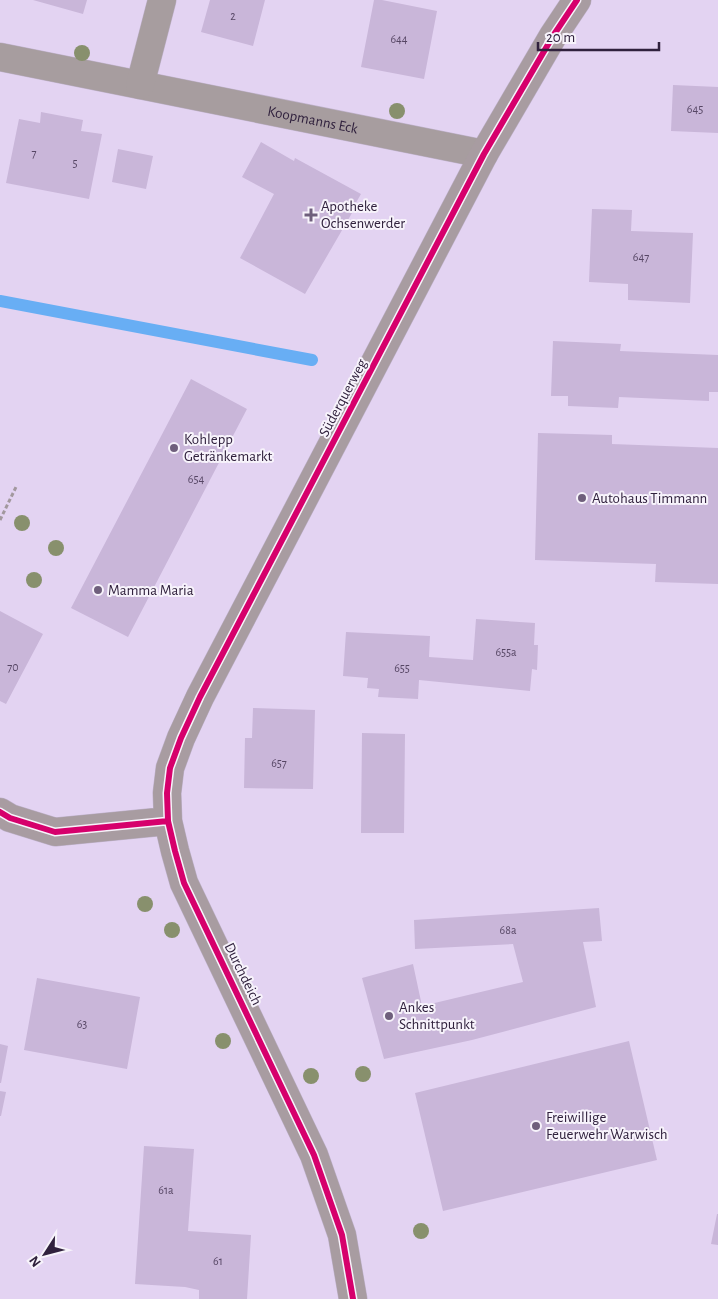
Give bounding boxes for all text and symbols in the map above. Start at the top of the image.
house number: 2 [230,10,236,22]
scale bar [538,20,659,52]
text: 20 m [546,30,575,45]
house number: 644 [390,33,408,45]
street label: Koopmanns Eck [266,103,359,136]
house number: 645 [687,103,703,115]
house number: 7 [31,147,37,159]
house number: 5 [72,157,78,169]
place label: Apotheke Ochsenwerder [321,199,405,231]
marker: Apotheke Ochsenwerder [305,209,317,221]
house number: 647 [633,251,649,263]
street label: Süderquerweg [316,356,370,439]
place label: Kohlepp Getränkemarkt [184,432,273,464]
marker: Kohlepp Getränkemarkt [168,442,180,454]
house number: 654 [188,473,204,485]
place label: Autohaus Timmann [592,491,707,506]
marker: Autohaus Timmann [576,492,588,504]
place label: Mamma Maria [108,583,194,598]
marker: Mamma Maria [92,584,104,596]
house number: 655a [495,646,517,658]
house number: 70 [7,661,19,673]
house number: 655 [394,662,410,674]
house number: 657 [271,757,287,769]
house number: 68a [500,924,517,936]
street label: Durchdeich [221,940,265,1008]
place label: Ankes Schnittpunkt [399,1000,475,1032]
marker: Ankes Schnittpunkt [383,1010,395,1022]
house number: 63 [77,1018,87,1030]
place label: Freiwillige Feuerwehr Warwisch [546,1110,668,1142]
marker: Freiwillige Feuerwehr Warwisch [530,1120,542,1132]
house number: 61a [158,1184,174,1196]
north arrow [20,1229,70,1279]
text: N [27,1253,44,1269]
house number: 61 [213,1255,223,1267]

